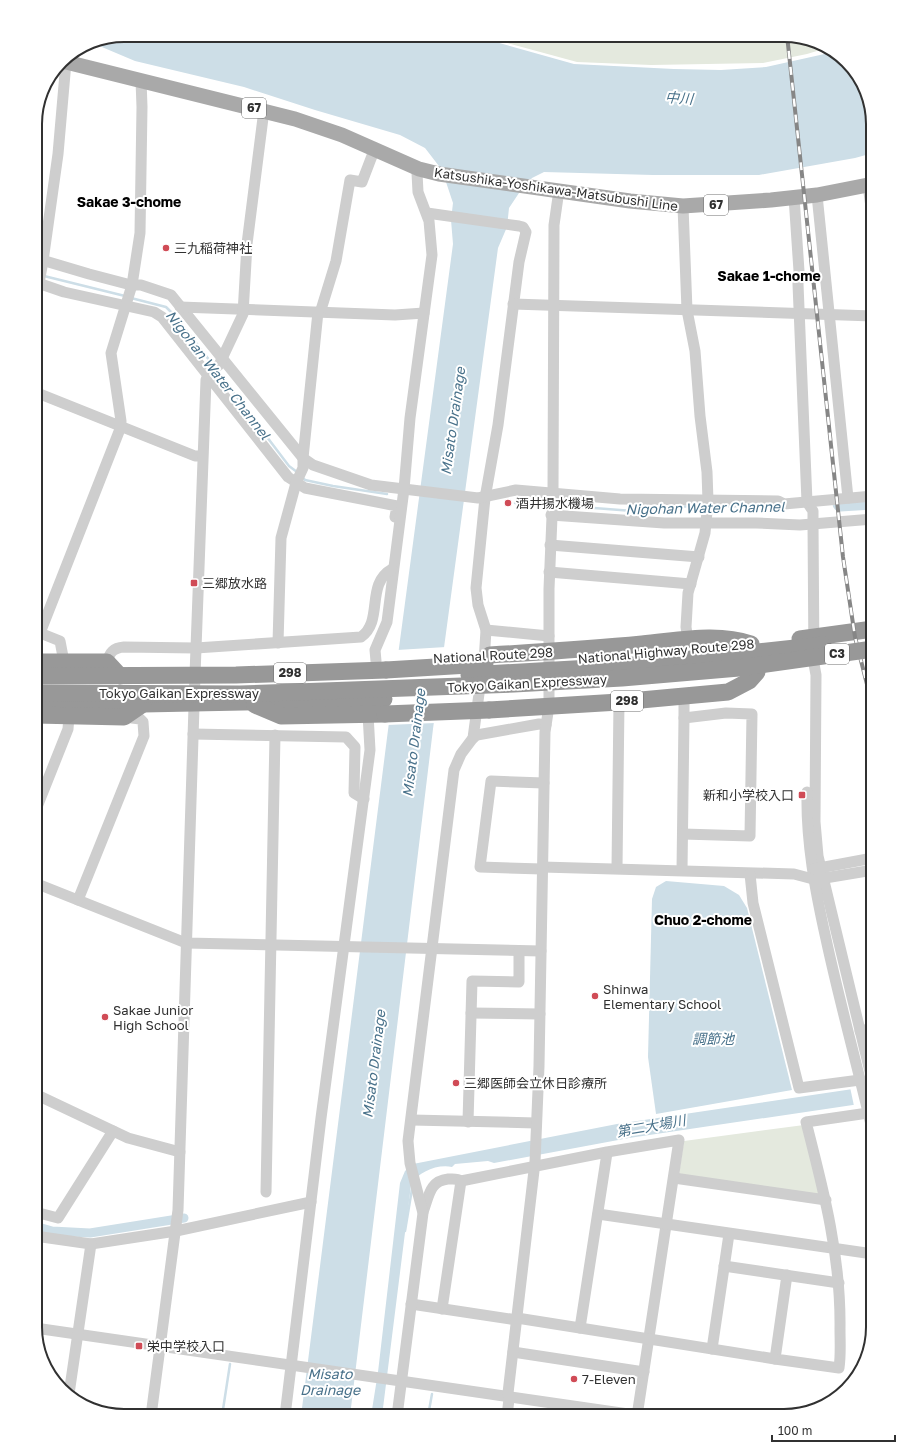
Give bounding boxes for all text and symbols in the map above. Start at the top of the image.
water label: 中川 [664,88,696,107]
road number: 67 [242,98,266,118]
street label: Katsushika-Yoshikawa-Matsubushi Line [433,164,679,214]
district label: Sakae 3-chome [77,193,181,210]
road number: 67 [704,195,728,215]
place label: 三九稲荷神社 [174,240,252,256]
marker: 三九稲荷神社 [161,243,171,253]
district label: Sakae 1-chome [717,267,821,284]
water label: Nigohan Water Channel [163,307,274,443]
water label: Misato Drainage [437,365,469,476]
place label: 酒井揚水機場 [516,495,594,511]
marker: 酒井揚水機場 [503,498,513,508]
water label: Nigohan Water Channel [625,498,785,517]
place label: 三郷放水路 [202,575,267,591]
marker: 三郷放水路 [189,578,199,588]
street label: National Highway Route 298 [577,635,755,667]
street label: National Route 298 [433,644,553,666]
road number: C3 [825,644,849,664]
road number: 298 [274,663,306,683]
street label: Tokyo Gaikan Expressway [447,671,608,695]
street label: Tokyo Gaikan Expressway [99,685,260,701]
water label: Misato Drainage [398,687,429,798]
road number: 298 [611,691,643,711]
place label: 新和小学校入口 [703,787,794,803]
marker: 新和小学校入口 [797,790,807,800]
district label: Chuo 2-chome [654,911,752,928]
place label: Shinwa Elementary School [603,981,721,1012]
marker: Shinwa Elementary School [590,991,600,1001]
place label: Sakae Junior High School [113,1002,193,1033]
water label: Misato Drainage [358,1008,389,1119]
marker: Sakae Junior High School [100,1012,110,1022]
water label: 調節池 [692,1030,736,1047]
place label: 三郷医師会立休日診療所 [464,1075,607,1091]
marker: 三郷医師会立休日診療所 [451,1078,461,1088]
water label: 第二大場川 [615,1111,689,1140]
place label: 栄中学校入口 [147,1338,225,1354]
marker: 栄中学校入口 [134,1341,144,1351]
water label: Misato Drainage [300,1365,361,1398]
place label: 7-Eleven [582,1371,636,1387]
marker: 7-Eleven [569,1374,579,1384]
scale bar [772,1417,895,1443]
text: 100 m [778,1423,812,1438]

